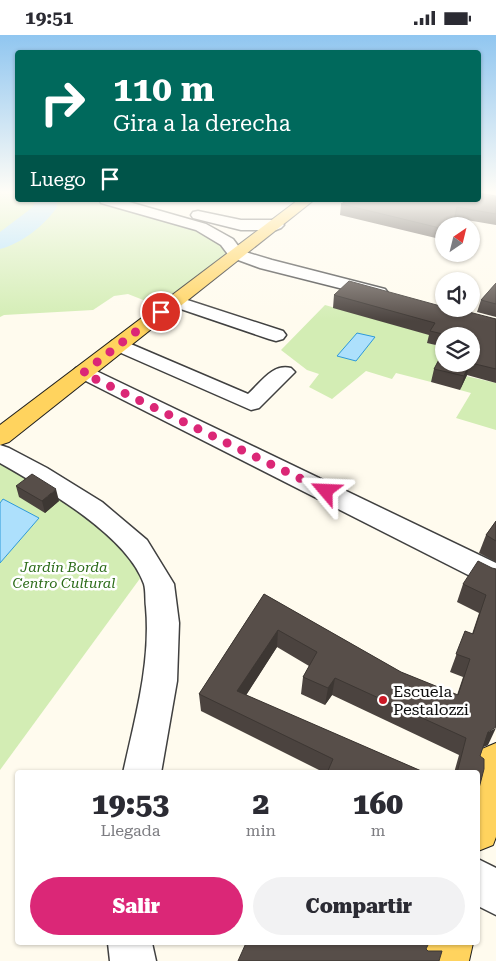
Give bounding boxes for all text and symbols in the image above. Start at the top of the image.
text: 19:51 [25,6,74,29]
text: 110 m [113,69,214,110]
icon: right [30,70,95,135]
text: Gira a la derecha [113,111,291,136]
icon: arrive [96,165,124,193]
text: Luego [30,168,86,191]
north arrow [435,217,480,263]
map controls [435,217,480,372]
button: sound [435,272,480,317]
pin [140,291,182,333]
icon: arrive [147,298,175,326]
button: layers [435,327,480,372]
position arrow [299,464,351,516]
park label: Jardín Borda Centro Cultural [13,559,115,591]
place label: Escuela Pestalozzi [393,682,469,719]
marker: Escuela Pestalozzi [377,694,389,706]
text: 19:53 [92,786,169,821]
text: 2 [252,786,269,821]
text: 160 [353,786,403,821]
text: Llegada [101,821,160,840]
text: min [246,821,276,840]
text: m [371,821,385,840]
button: Salir [30,877,243,935]
button: Compartir [253,877,465,935]

